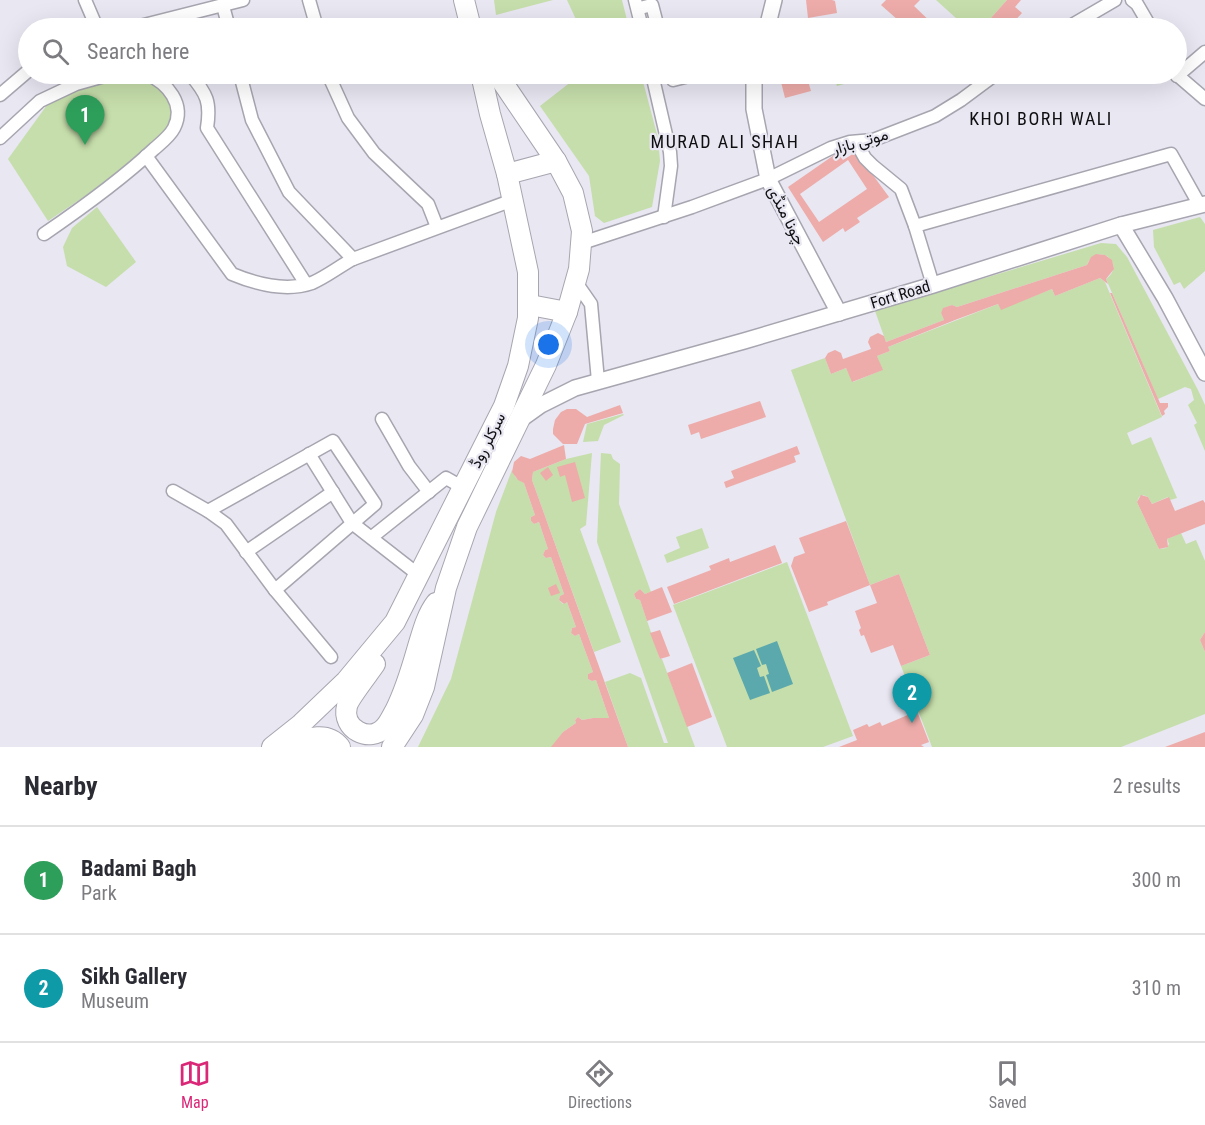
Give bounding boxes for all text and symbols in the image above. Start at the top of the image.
search box [18,18,1187,84]
icon: search [39,35,72,68]
text: Search here [87,39,189,64]
pin: 1 [66,96,104,145]
district label: KHOI BORH WALI [969,108,1113,129]
street label: موتی بازار [829,124,890,160]
district label: MURAD ALI SHAH [651,131,799,152]
street label: چونا منڈی [762,182,810,249]
street label: Fort Road [868,276,932,313]
your location [534,330,563,359]
street label: سرکلر روڈ [466,409,510,471]
pin: 2 [892,674,932,723]
text: Nearby [24,771,98,801]
text: 2 results [1113,774,1181,798]
text: Badami Bagh [81,856,197,881]
text: 1 [38,868,49,892]
text: 300 m [1132,868,1181,892]
text: Park [81,881,117,905]
text: Sikh Gallery [81,964,187,989]
text: 2 [38,976,49,1000]
text: 310 m [1132,976,1181,1000]
text: Museum [81,989,149,1013]
tab: Map [178,1057,211,1112]
tab: Directions [568,1057,632,1112]
tab: Saved [989,1057,1027,1112]

